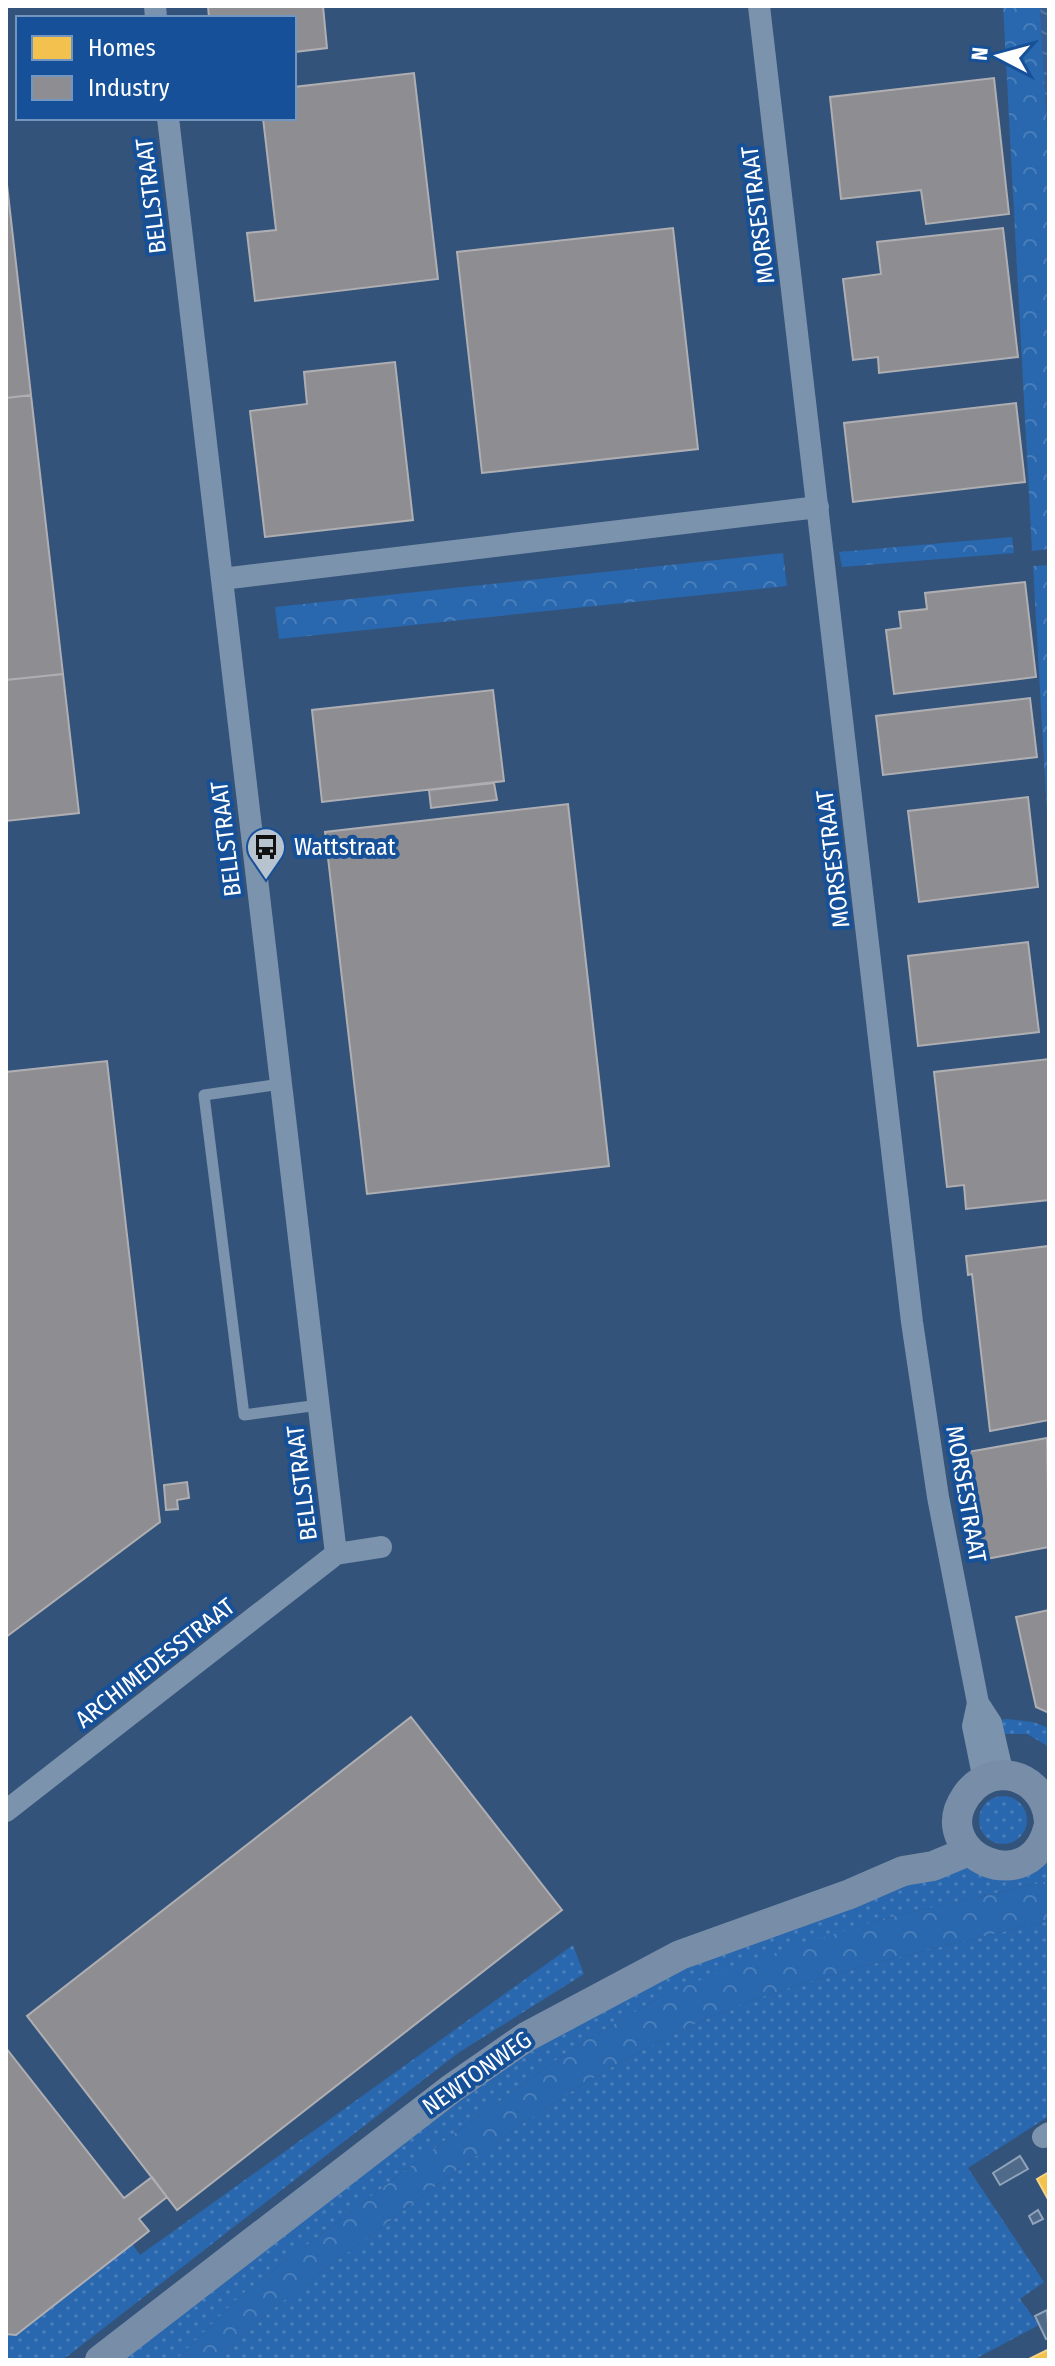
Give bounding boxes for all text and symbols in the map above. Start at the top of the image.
legend [16,16,296,120]
north arrow [959,16,1039,96]
text: Homes [88,34,156,62]
text: N [965,46,994,62]
text: Industry [88,74,170,102]
street label: BELLSTRAAT [130,137,172,255]
street label: MORSESTRAAT [736,145,780,285]
street label: BELLSTRAAT [205,780,247,898]
street label: MORSESTRAAT [811,789,855,929]
bus stop icon: Wattstraat [245,826,287,881]
place label: Wattstraat [294,833,396,861]
street label: MORSESTRAAT [940,1423,992,1565]
street label: BELLSTRAAT [281,1424,323,1542]
street label: ARCHIMEDESSTRAAT [70,1592,240,1734]
street label: NEWTONWEG [417,2025,537,2121]

